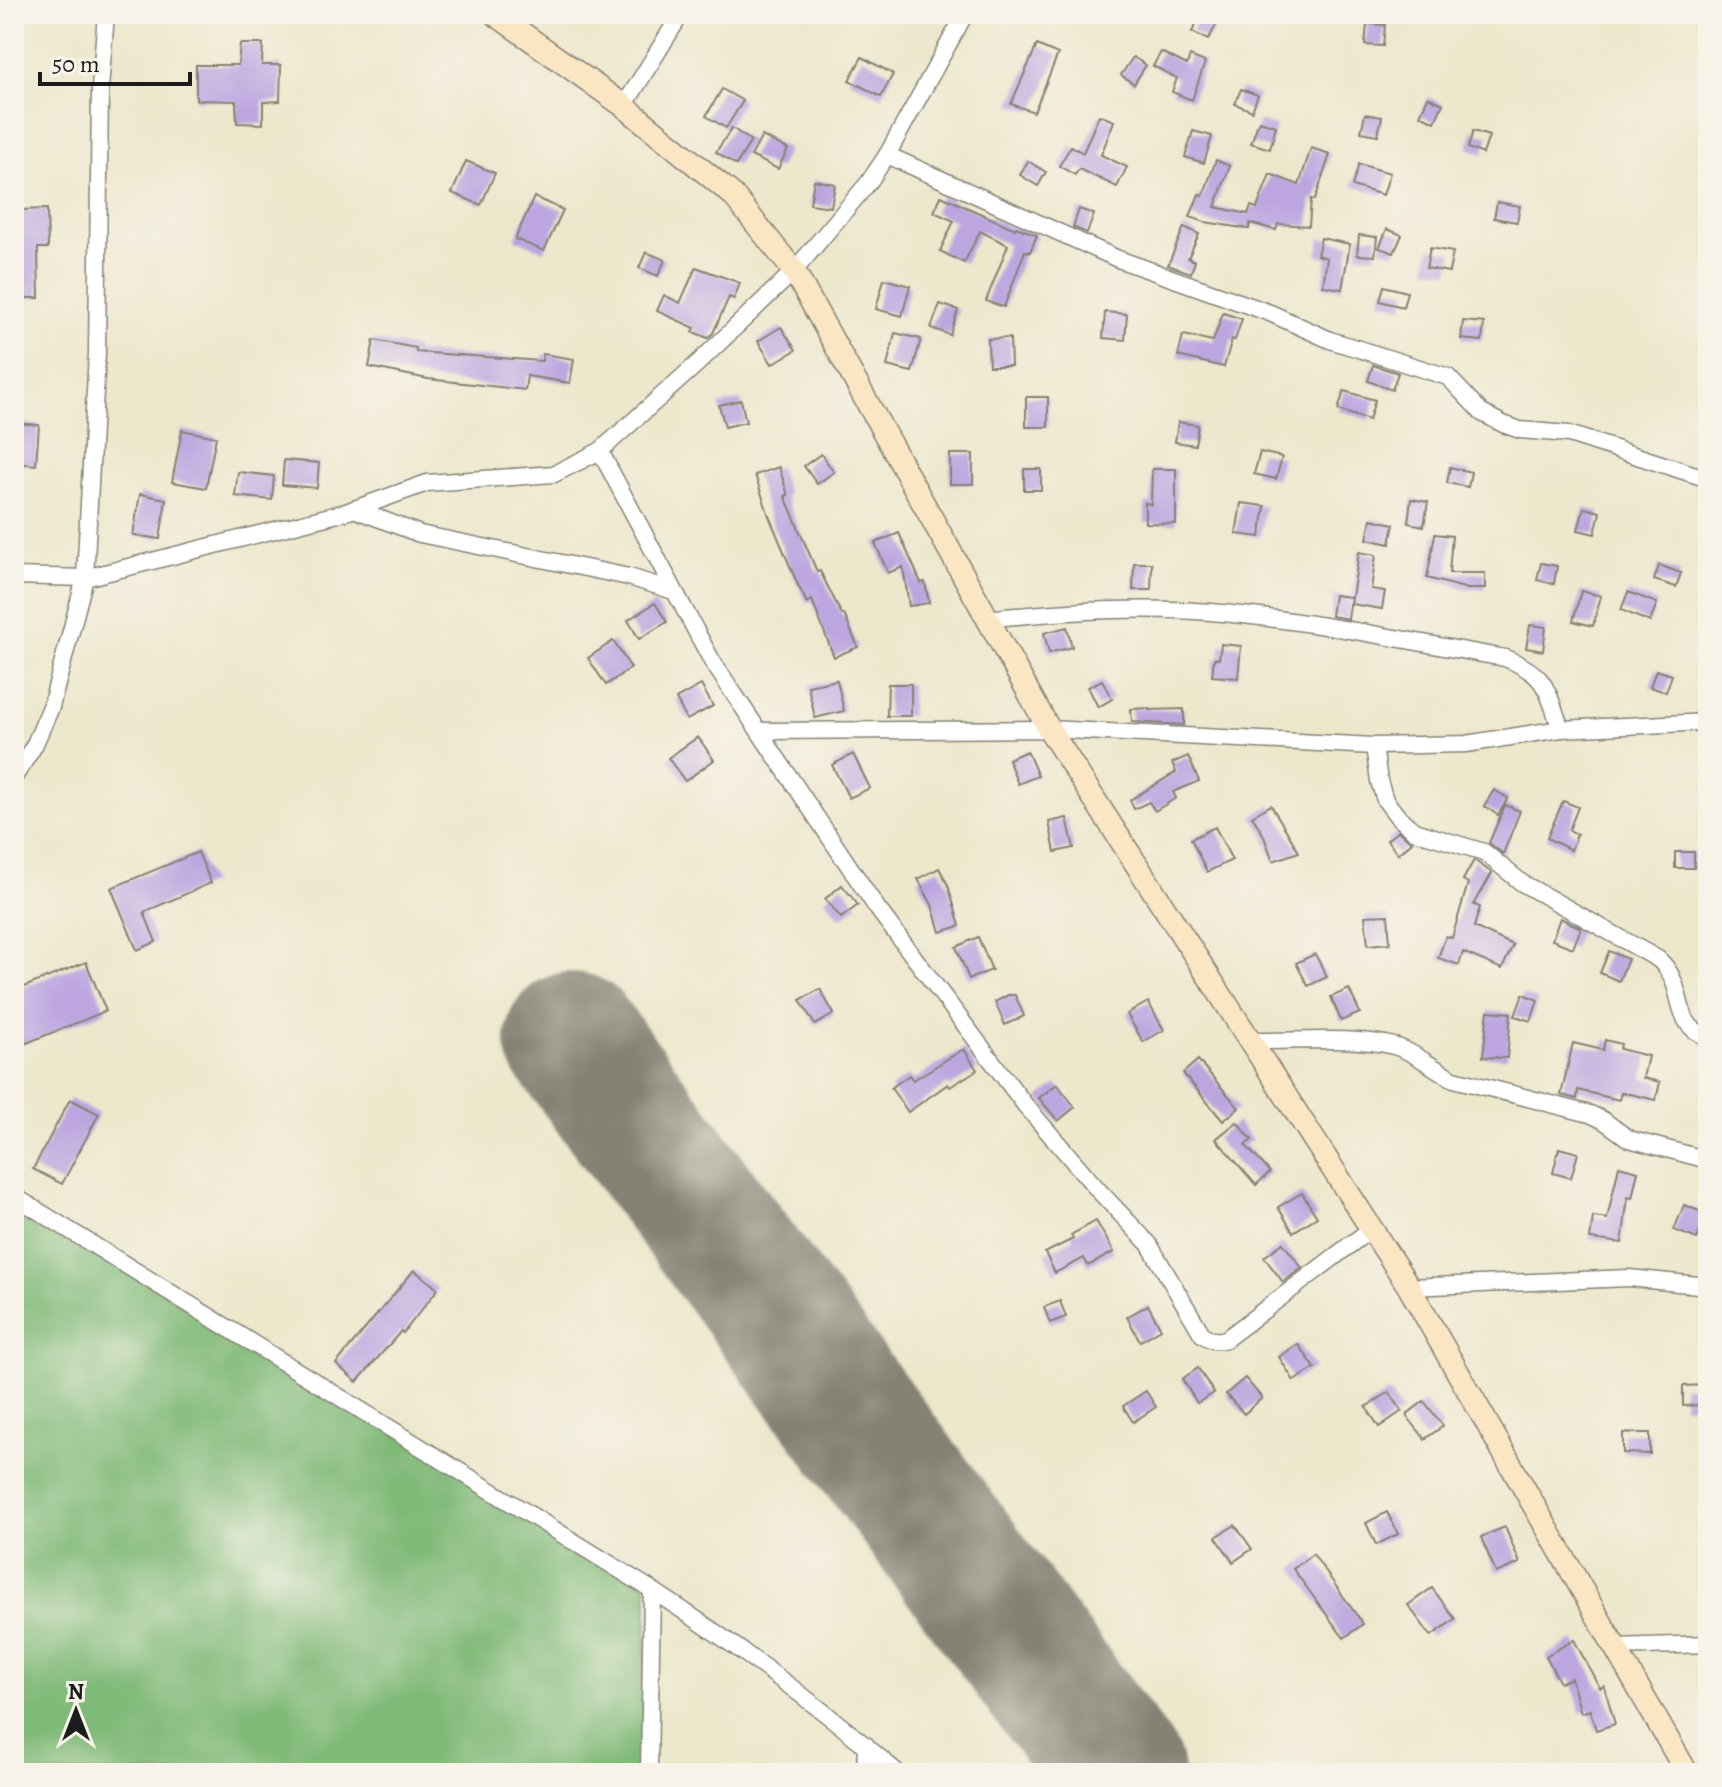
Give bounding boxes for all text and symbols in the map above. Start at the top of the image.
scale bar [40,36,190,86]
text: 50 m [52,48,100,80]
north arrow [36,1671,116,1751]
text: N [68,1677,84,1707]

